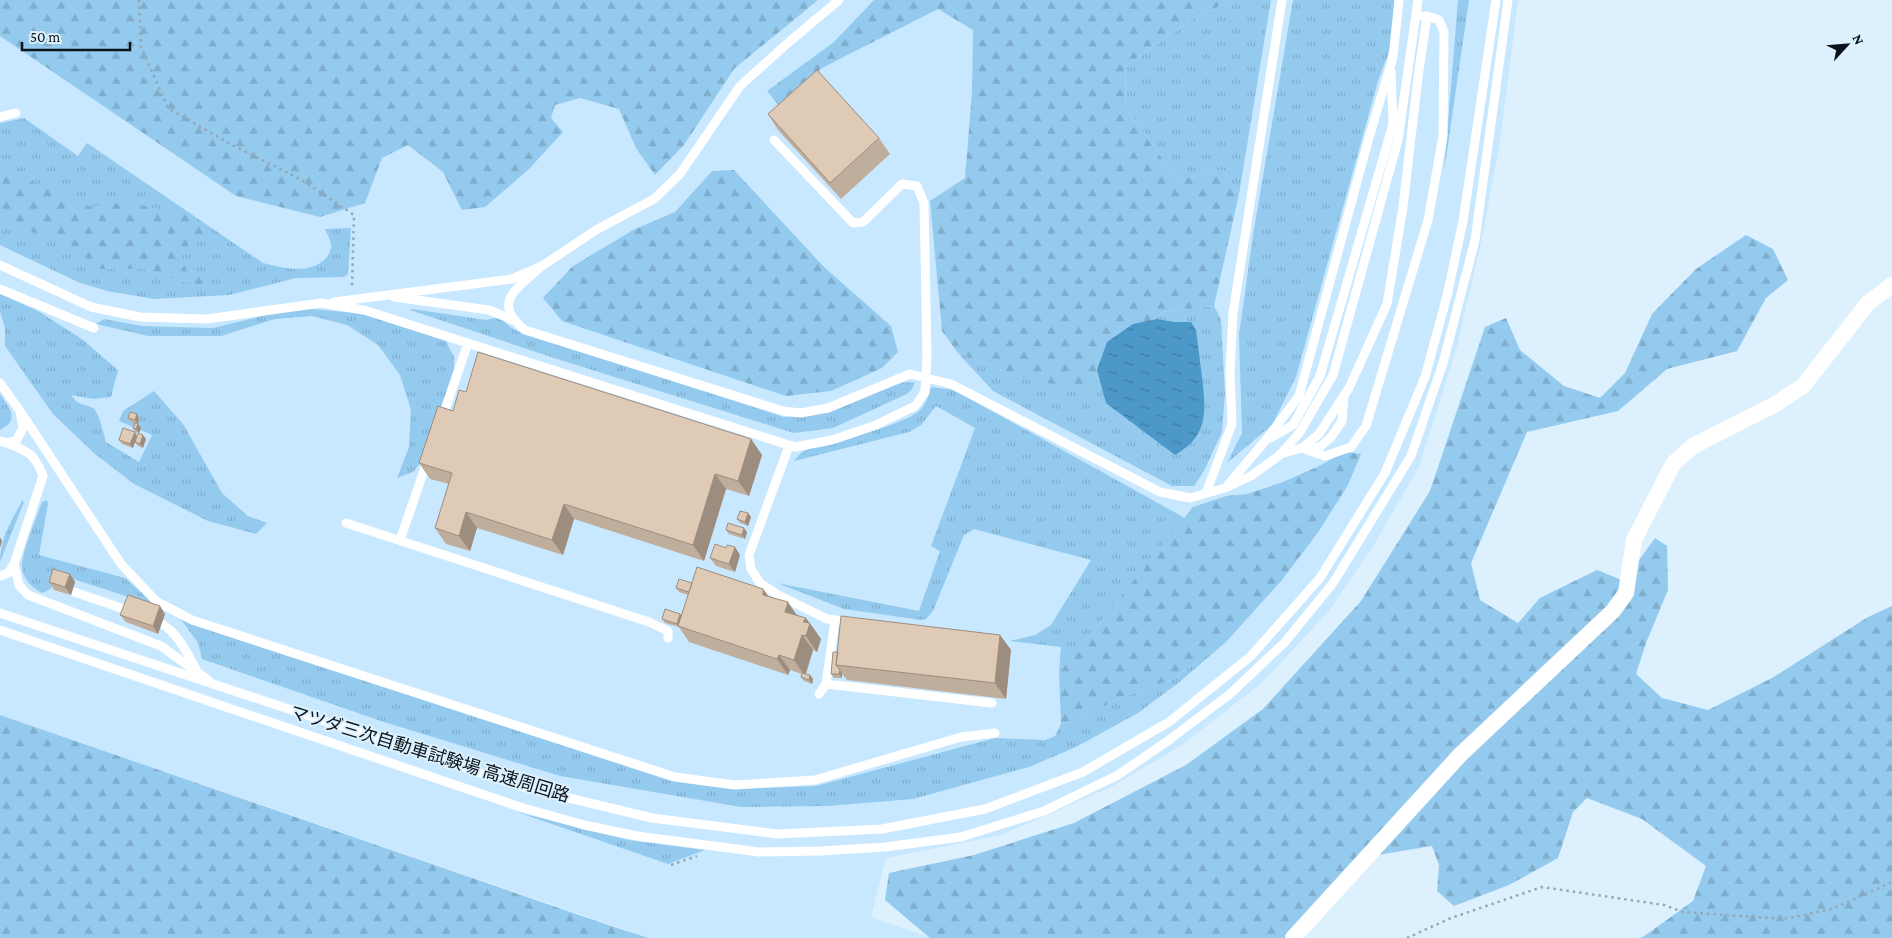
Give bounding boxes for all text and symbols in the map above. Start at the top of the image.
scale bar [22,20,130,52]
north arrow [1822,20,1872,70]
text: 50 m [30,29,60,45]
text: N [1849,32,1868,48]
street label: マツダ三次自動車試験場 高速周回路 [288,702,572,806]

